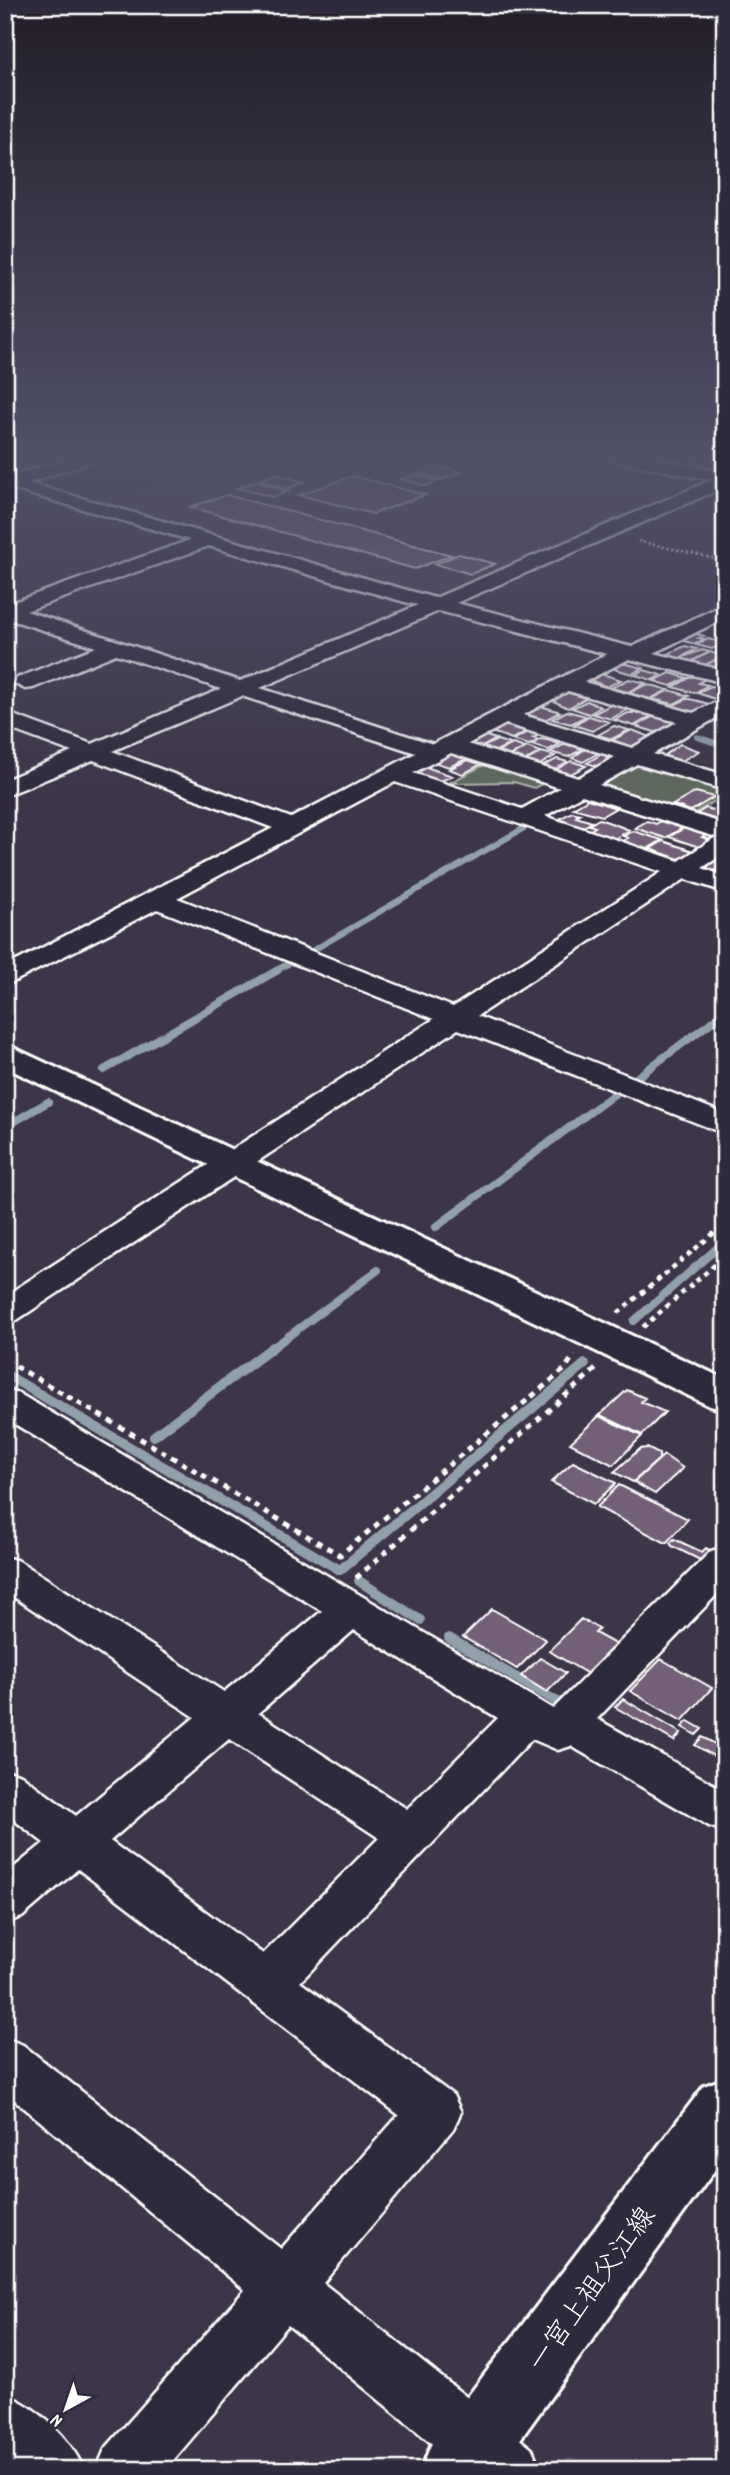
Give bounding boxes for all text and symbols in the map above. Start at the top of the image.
street label: 一宮上祖父江線 [520,2200,668,2382]
north arrow [32,2374,102,2444]
text: N [45,2406,70,2433]

